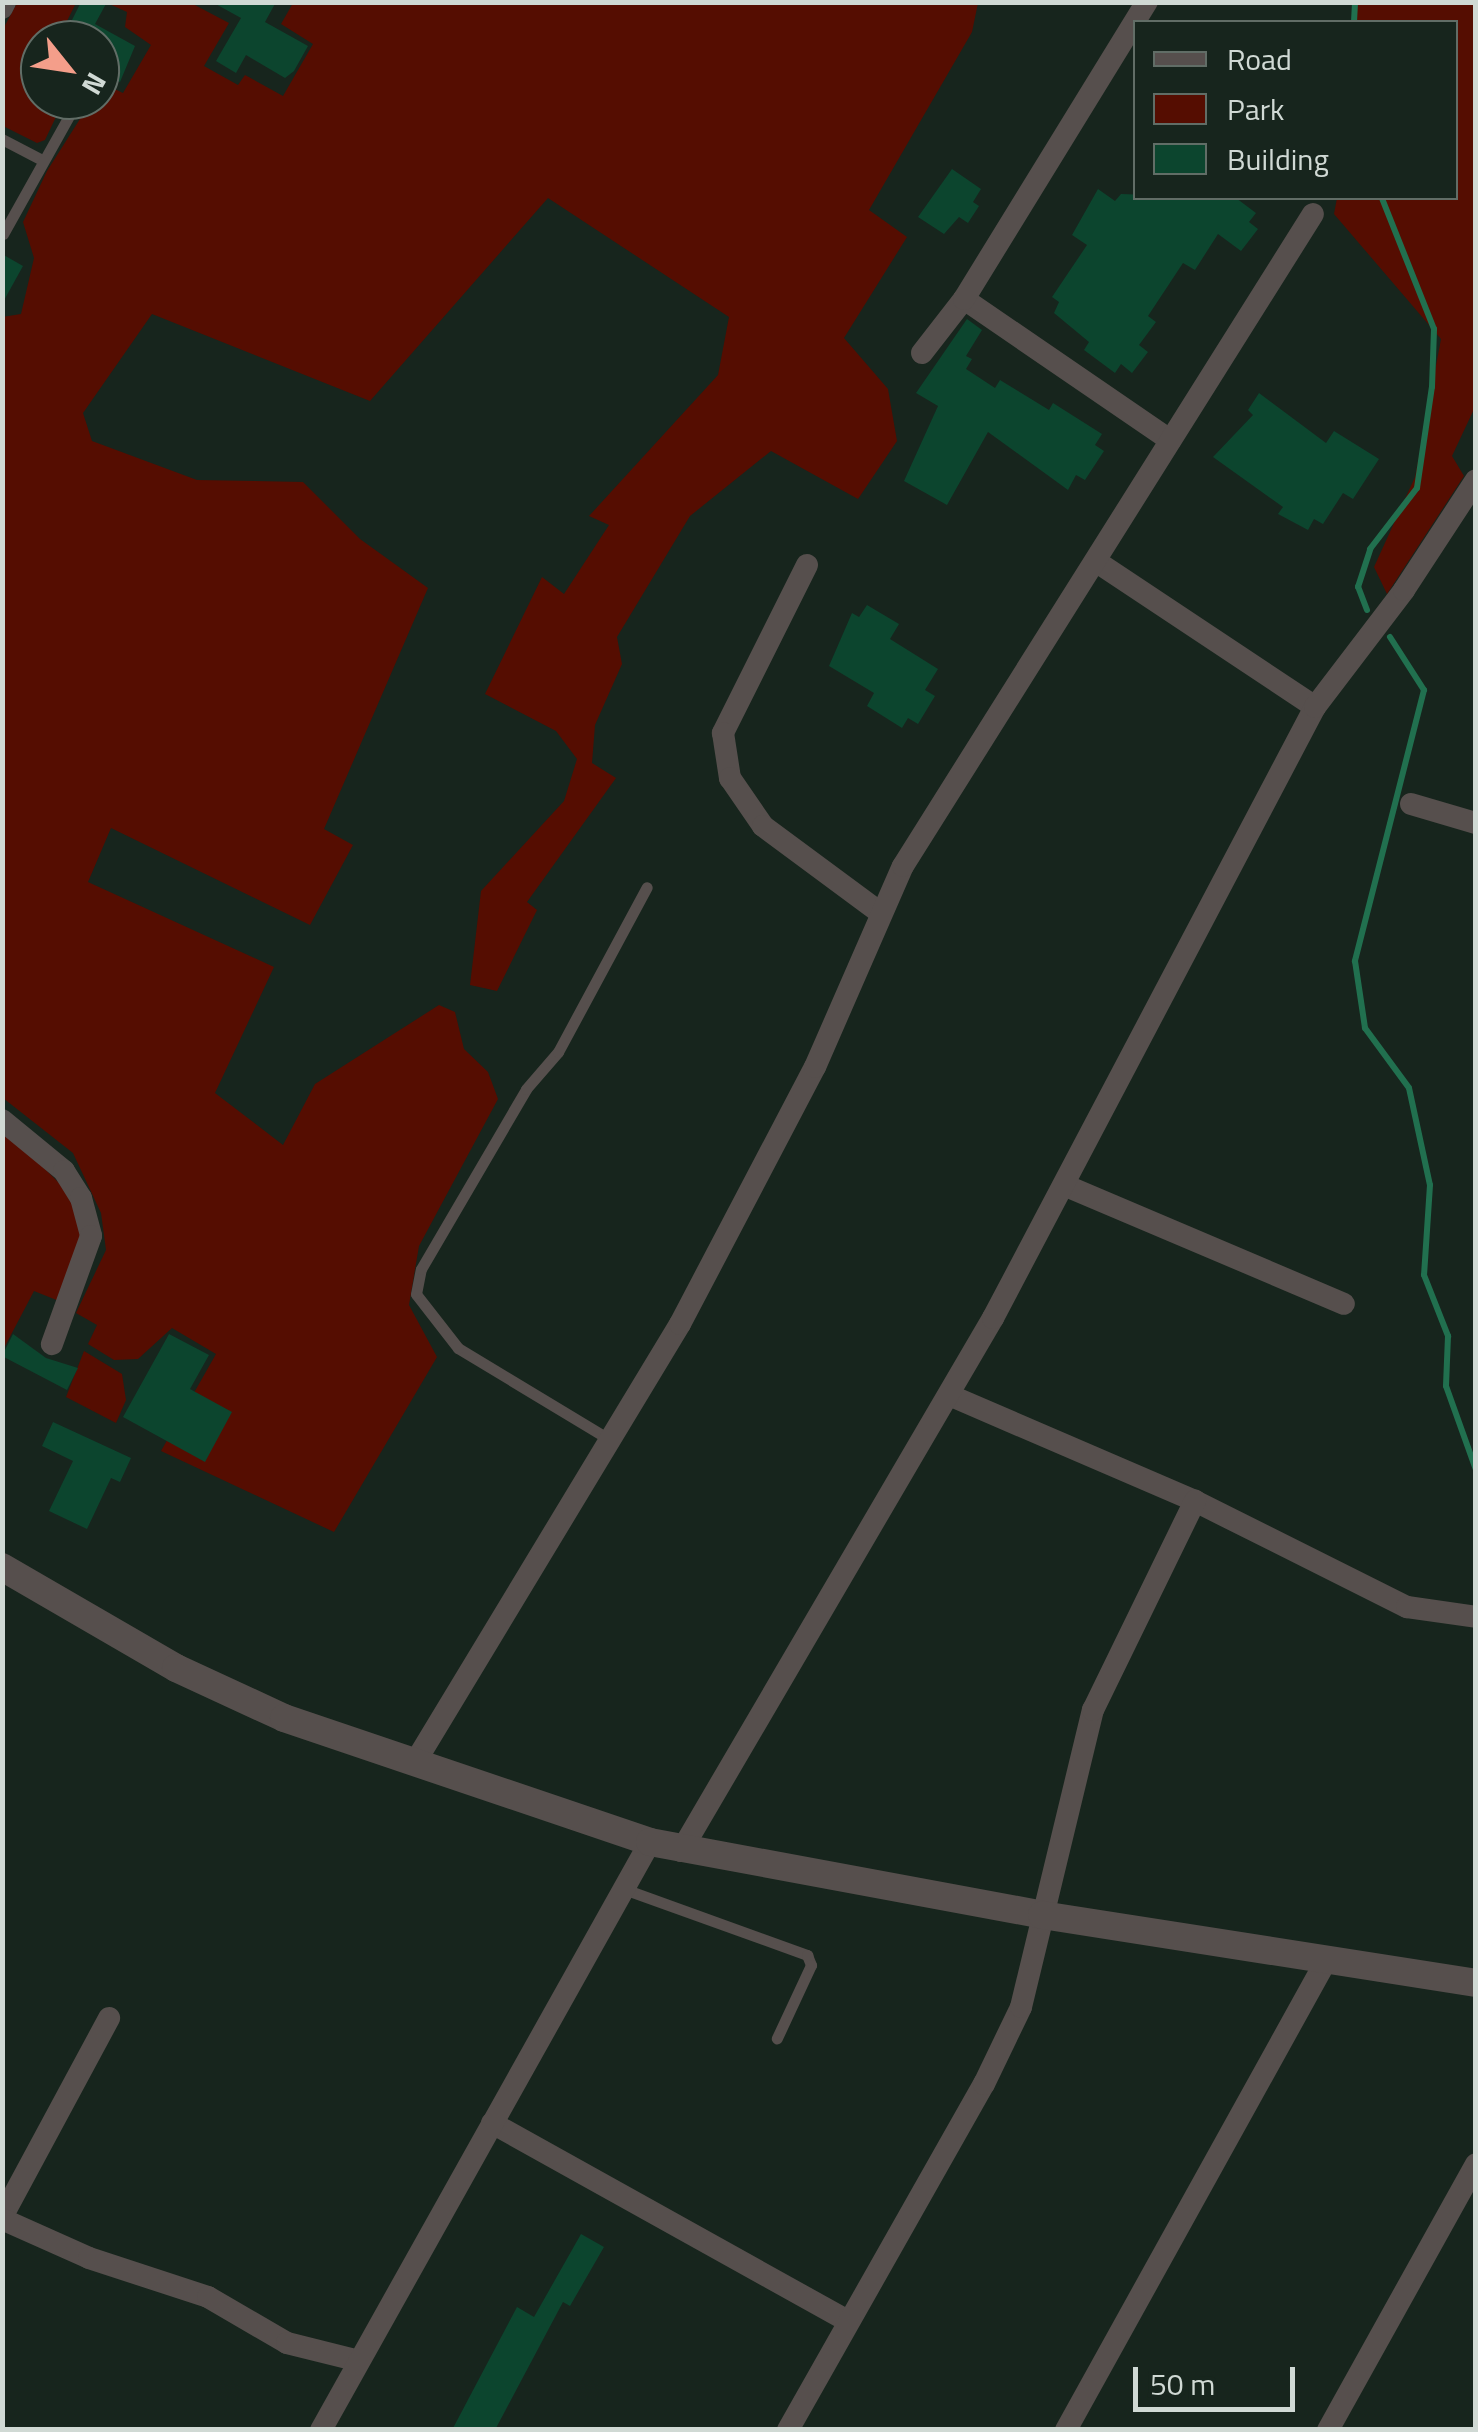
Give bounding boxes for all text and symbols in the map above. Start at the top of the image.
north arrow [20,20,120,120]
legend [1133,20,1458,200]
text: Road [1227,36,1292,82]
text: N [71,65,118,103]
text: Park [1227,86,1284,132]
text: Building [1227,136,1329,182]
scale bar [1138,2347,1300,2409]
text: 50 m [1150,2361,1215,2407]

